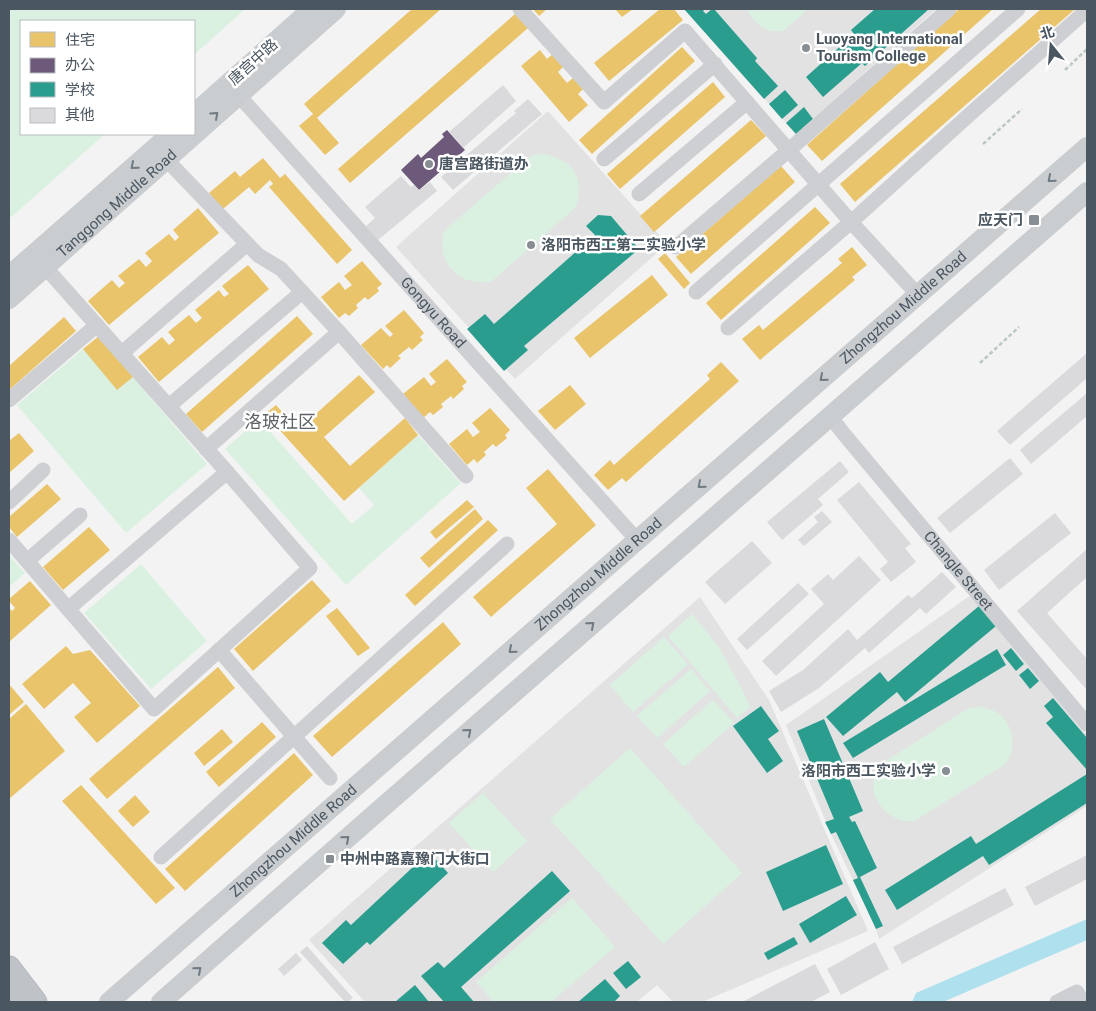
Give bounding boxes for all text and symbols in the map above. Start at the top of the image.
legend [20,20,195,135]
north arrow [1026,20,1076,70]
text: 北 [1038,23,1056,42]
place label: Luoyang International Tourism College [816,30,963,65]
text: 住宅 [65,31,95,49]
street label: 唐宫中路 [225,35,281,89]
marker: Luoyang International Tourism College [800,42,812,54]
text: 办公 [65,56,95,74]
text: 学校 [65,81,95,99]
text: 其他 [65,106,95,124]
one-way arrow [210,112,219,121]
street label: Tanggong Middle Road [53,146,180,261]
place label: 唐宫路街道办 [439,155,529,173]
marker: 唐宫路街道办 [423,158,435,170]
one-way arrow [131,160,140,169]
one-way arrow [1047,174,1056,183]
place label: 应天门 [978,211,1023,229]
marker: 应天门 [1027,213,1041,227]
place label: 洛阳市西工第二实验小学 [541,236,706,254]
marker: 洛阳市西工第二实验小学 [525,239,537,251]
street label: Zhongzhou Middle Road [836,247,970,368]
street label: Gongyu Road [397,273,470,352]
one-way arrow [819,373,828,382]
district label: 洛玻社区 [244,411,316,432]
one-way arrow [697,480,706,489]
street label: Zhongzhou Middle Road [531,514,665,634]
street label: Changle Street [920,527,997,614]
one-way arrow [585,622,594,631]
one-way arrow [509,644,518,653]
one-way arrow [463,729,472,738]
place label: 洛阳市西工实验小学 [801,762,936,780]
marker: 洛阳市西工实验小学 [940,765,952,777]
street label: Zhongzhou Middle Road [226,781,360,901]
one-way arrow [341,836,350,845]
place label: 中州中路嘉豫门大街口 [340,850,490,868]
marker: 中州中路嘉豫门大街口 [324,853,336,865]
one-way arrow [192,967,201,976]

